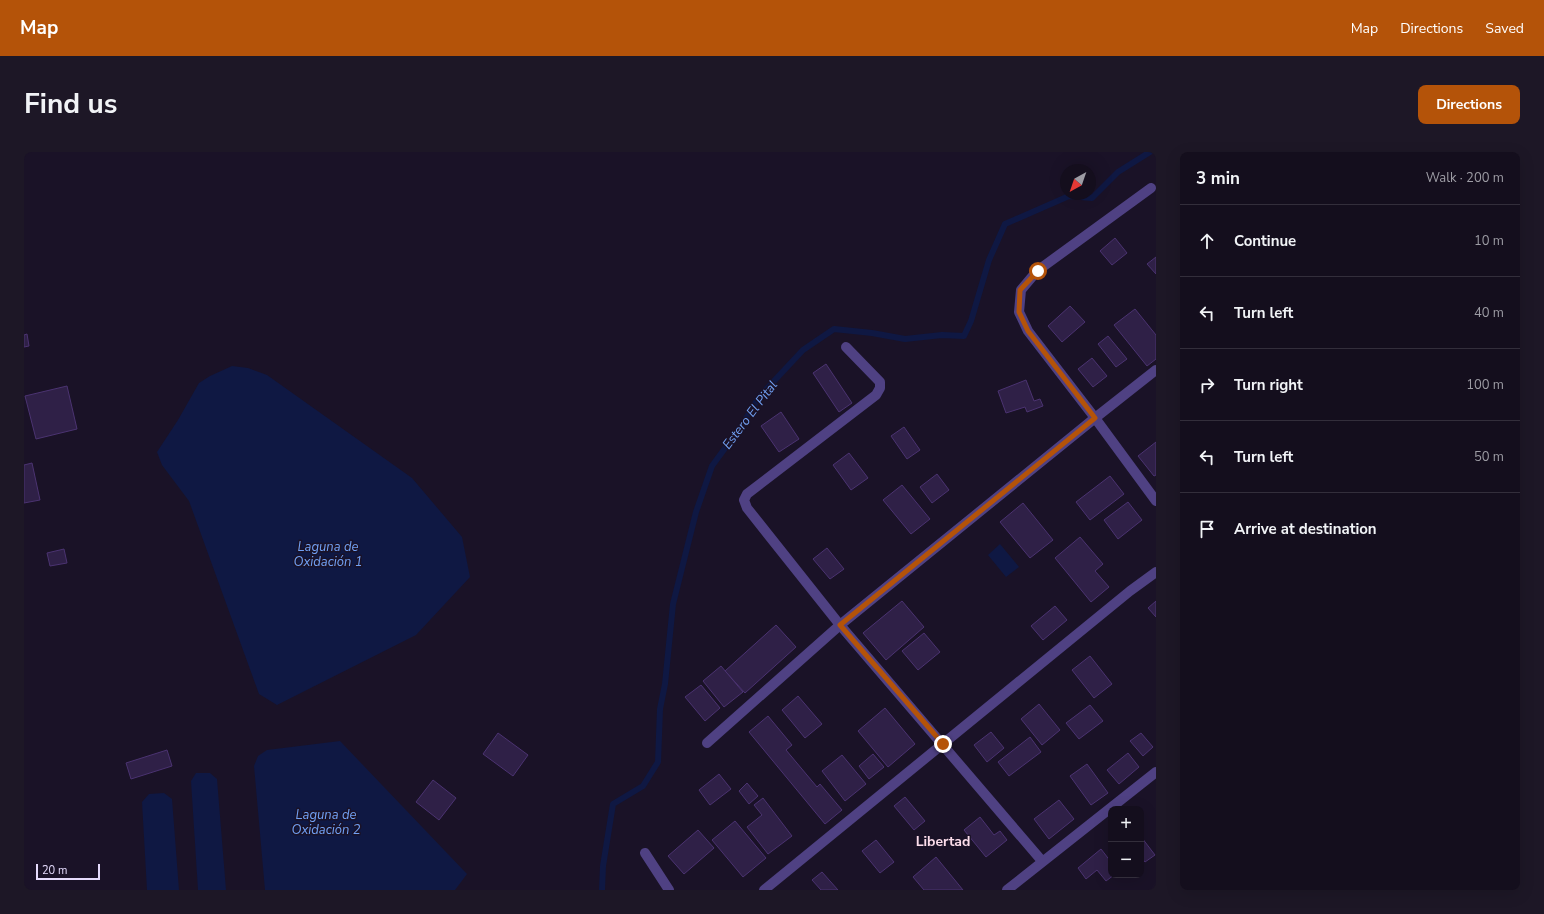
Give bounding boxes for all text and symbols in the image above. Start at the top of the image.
text: Map [20,15,58,41]
text: Map [1351,19,1378,38]
text: Directions [1400,19,1463,38]
text: Saved [1485,19,1524,38]
text: Find us [24,85,118,123]
button: Directions [1418,85,1520,124]
north arrow [1060,164,1096,200]
text: 3 min [1196,167,1240,190]
text: Walk · 200 m [1426,169,1504,187]
icon: ahead [1196,230,1218,252]
text: Continue [1234,231,1296,251]
text: 10 m [1474,232,1504,250]
route start [1029,262,1047,280]
icon: left [1196,302,1218,324]
text: Turn left [1234,303,1293,323]
text: 40 m [1474,304,1504,322]
icon: right [1196,374,1218,396]
text: Turn right [1234,375,1303,395]
text: 100 m [1466,376,1504,394]
water label: Estero El Pital [718,377,782,453]
icon: left [1196,446,1218,468]
text: Turn left [1234,447,1293,467]
text: 50 m [1474,448,1504,466]
icon: arrive [1196,518,1218,540]
text: Arrive at destination [1234,519,1377,539]
water label: Laguna de Oxidación 1 [293,538,363,571]
route end [934,735,952,753]
water label: Laguna de Oxidación 2 [291,806,361,839]
map controls [1108,806,1144,878]
button: + [1108,806,1144,842]
district label: Libertad [916,832,970,851]
button: − [1108,842,1144,878]
scale bar [36,862,100,881]
text: 20 m [42,863,67,878]

